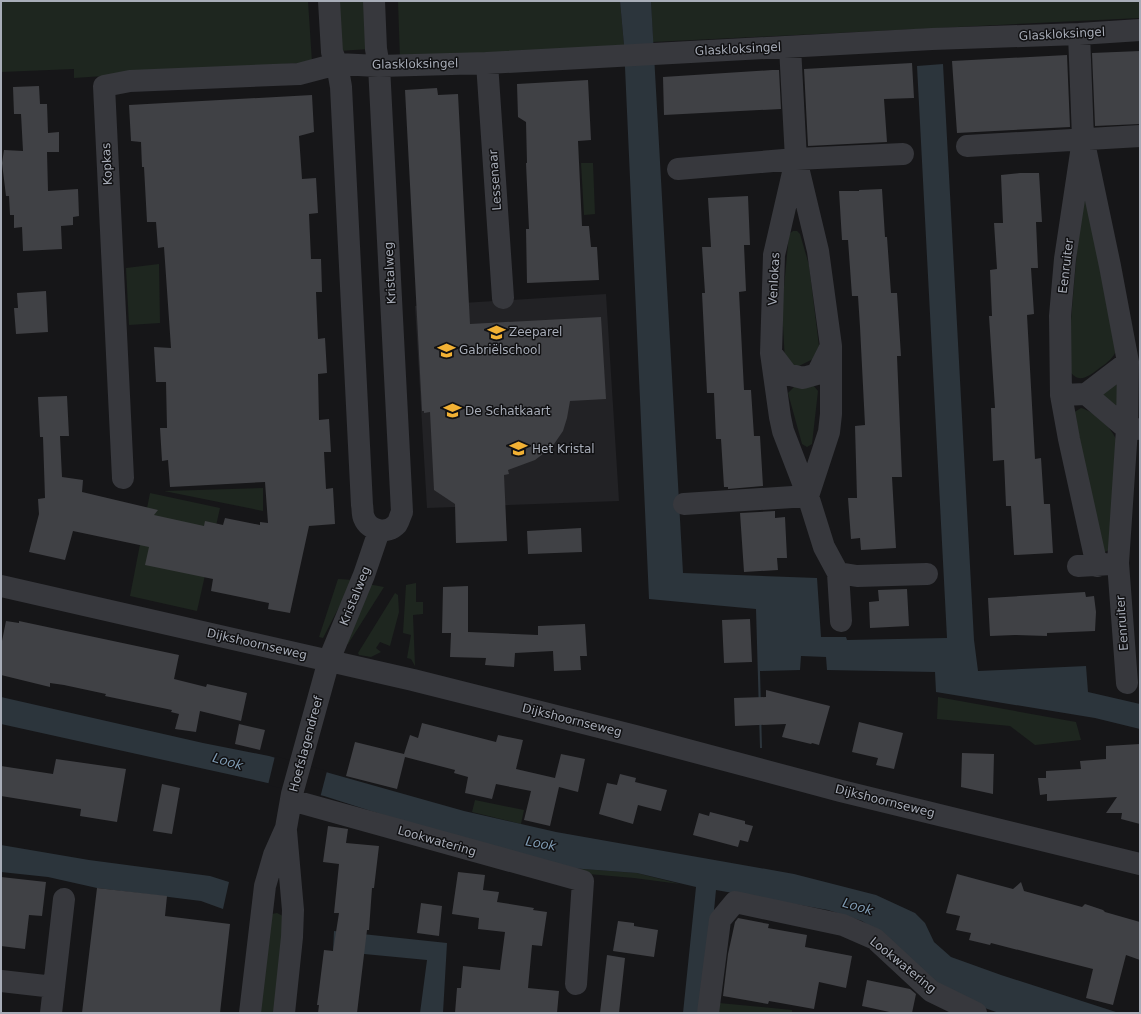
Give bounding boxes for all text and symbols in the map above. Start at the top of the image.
street label: Glaskloksingel [1019,25,1105,43]
street label: Glaskloksingel [695,40,781,58]
street label: Glaskloksingel [372,56,458,72]
street label: Kopkas [99,142,115,186]
street label: Lessenaar [486,149,504,211]
street label: Eenruiter [1056,238,1076,294]
street label: Kristalweg [381,241,399,305]
street label: Venlokas [766,252,782,306]
school or university icon: Zeeparel [486,322,506,342]
place label: Zeeparel [509,325,562,339]
school or university icon: Gabriëlschool [436,340,456,360]
place label: Gabriëlschool [459,343,541,357]
school or university icon: De Schatkaart [442,401,462,421]
place label: De Schatkaart [465,404,551,418]
school or university icon: Het Kristal [509,439,529,459]
place label: Het Kristal [532,442,595,456]
street label: Kristalweg [337,564,373,628]
street label: Eenruiter [1113,595,1131,651]
street label: Dijkshoornseweg [206,626,308,662]
street label: Hoefslagendreef [286,694,326,794]
street label: Dijkshoornseweg [521,701,623,739]
water label: Look [211,750,245,773]
street label: Dijkshoornseweg [834,782,936,820]
street label: Lookwatering [396,823,478,859]
water label: Look [525,833,558,854]
water label: Look [841,895,875,918]
street label: Lookwatering [867,934,939,996]

